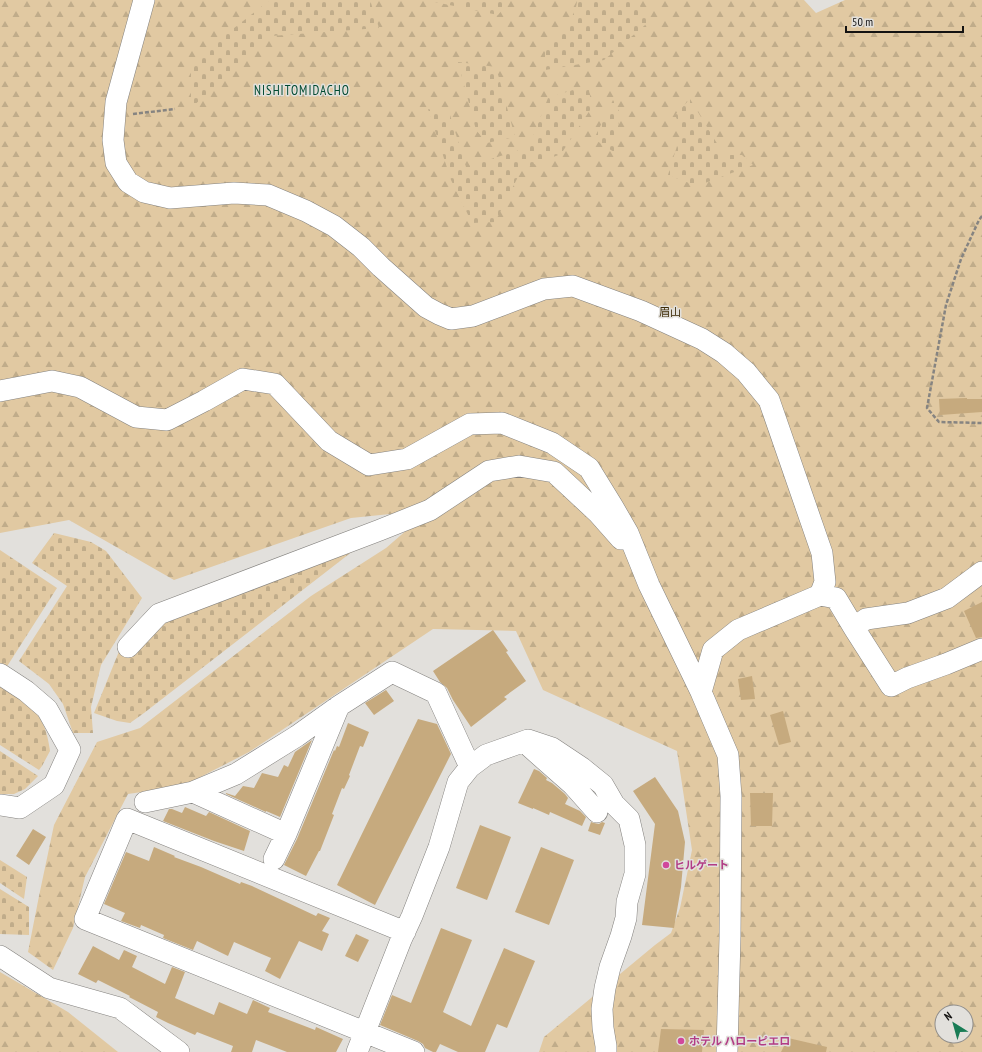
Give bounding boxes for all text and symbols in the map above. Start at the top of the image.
scale bar [846,8,963,34]
text: 50 m [852,14,873,29]
district label: NISHITOMIDACHO [254,82,350,99]
park label: 眉山 [659,305,681,319]
place label: ヒルゲート [674,858,729,872]
marker: ヒルゲート [661,860,671,870]
north arrow [934,1004,974,1044]
text: N [941,1009,955,1023]
place label: ホテル ハローピエロ [689,1034,790,1048]
marker: ホテル ハローピエロ [676,1036,686,1046]

